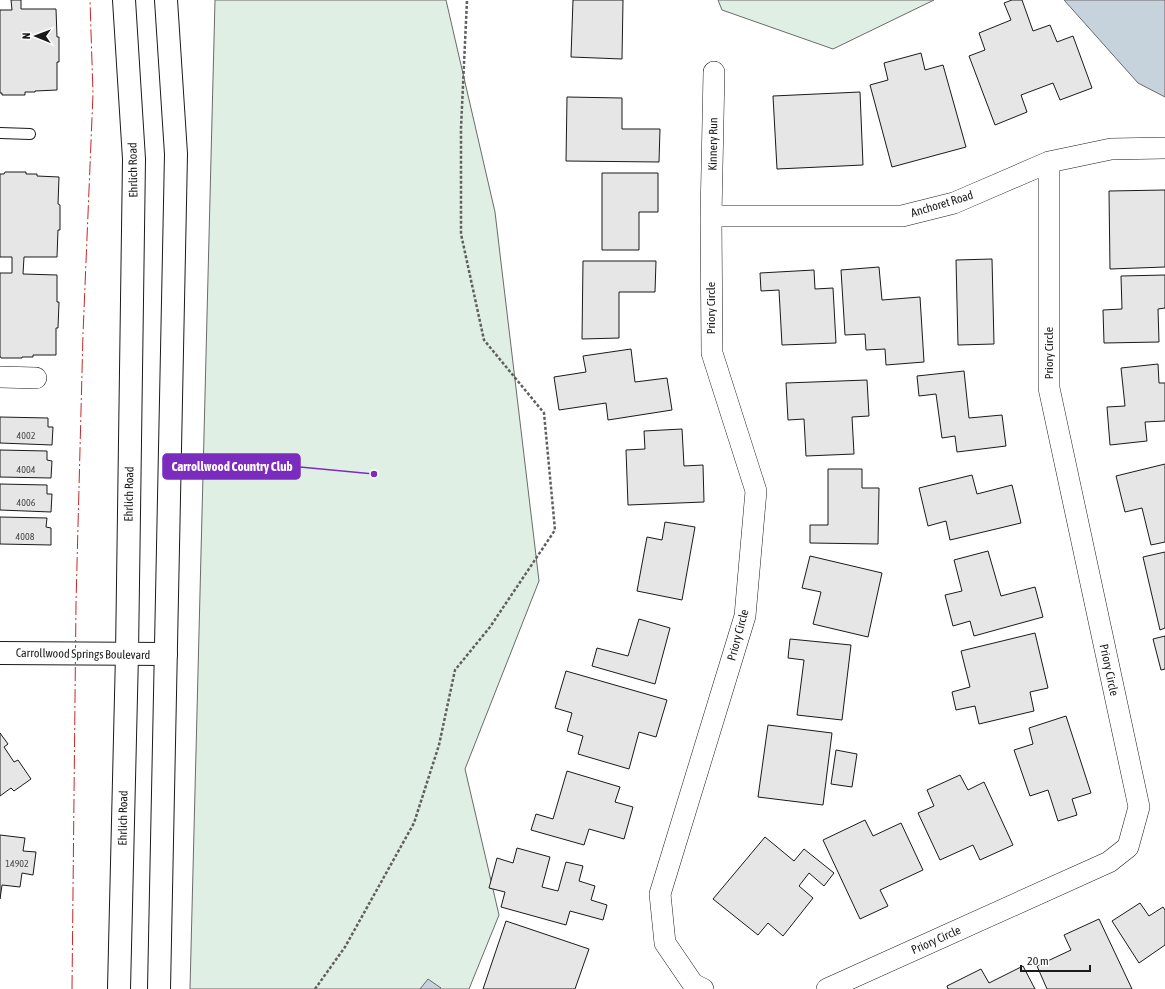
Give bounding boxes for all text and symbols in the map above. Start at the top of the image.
north arrow [16,16,56,56]
text: N [20,32,32,39]
street label: Kinnery Run [706,117,720,171]
street label: Ehrlich Road [126,142,140,198]
street label: Anchoret Road [909,188,975,220]
street label: Priory Circle [704,282,718,334]
street label: Priory Circle [1042,327,1056,379]
house number: 4002 [17,430,36,441]
callout: Carrollwood Country Club [163,454,300,479]
text: Carrollwood Country Club [171,459,293,474]
house number: 4004 [17,464,36,475]
street label: Ehrlich Road [122,466,136,522]
house number: 4006 [17,497,36,508]
house number: 4008 [16,531,35,542]
street label: Priory Circle [724,608,752,662]
street label: Priory Circle [1097,643,1121,697]
street label: Carrollwood Springs Boulevard [16,646,150,662]
street label: Ehrlich Road [116,790,130,846]
house number: 14902 [5,858,29,869]
street label: Priory Circle [909,923,963,957]
scale bar [1021,947,1090,973]
text: 20 m [1027,954,1049,968]

